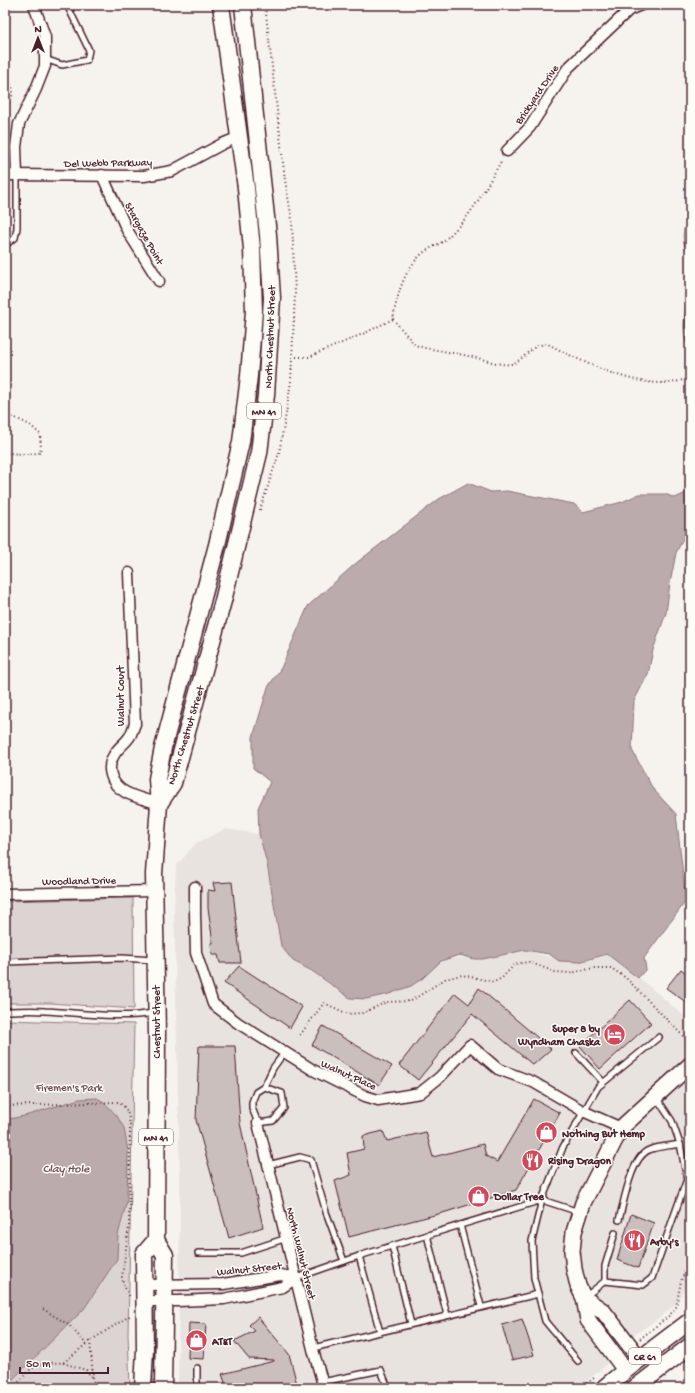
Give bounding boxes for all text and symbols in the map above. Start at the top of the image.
north arrow [18,18,58,58]
text: N [34,24,42,36]
street label: Brickyard Drive [513,63,562,128]
street label: Del Webb Parkway [63,157,153,171]
street label: Stargaze Point [121,201,166,268]
street label: North Chestnut Street [263,284,279,389]
road number: MN 41 [247,403,281,419]
street label: Walnut Court [116,664,128,726]
street label: North Chestnut Street [166,683,208,786]
street label: Woodland Drive [42,875,116,889]
street label: Chestnut Street [152,984,164,1058]
hotel icon: Super 8 by Wyndham Chaska [602,1021,628,1047]
place label: Super 8 by Wyndham Chaska [517,1024,601,1049]
street label: Walnut Place [319,1058,378,1094]
park label: Firemen's Park [35,1083,103,1095]
shop icon: Nothing But Hemp [534,1120,560,1146]
place label: Nothing But Hemp [562,1128,645,1142]
road number: MN 41 [139,1129,173,1145]
restaurant icon: Rising Dragon [519,1147,545,1173]
place label: Rising Dragon [547,1156,612,1169]
water label: Clay Hole [43,1163,90,1177]
shop icon: Dollar Tree [465,1183,491,1209]
place label: Dollar Tree [493,1192,545,1204]
street label: North Walnut Street [283,1206,318,1302]
restaurant icon: Arby's [622,1228,648,1254]
place label: Arby's [649,1237,679,1249]
street label: Walnut Street [216,1260,284,1279]
shop icon: AT&T [184,1328,210,1354]
place label: AT&T [211,1337,233,1349]
road number: CR 61 [629,1348,661,1364]
scale bar [20,1349,108,1375]
text: 50 m [26,1358,51,1372]

